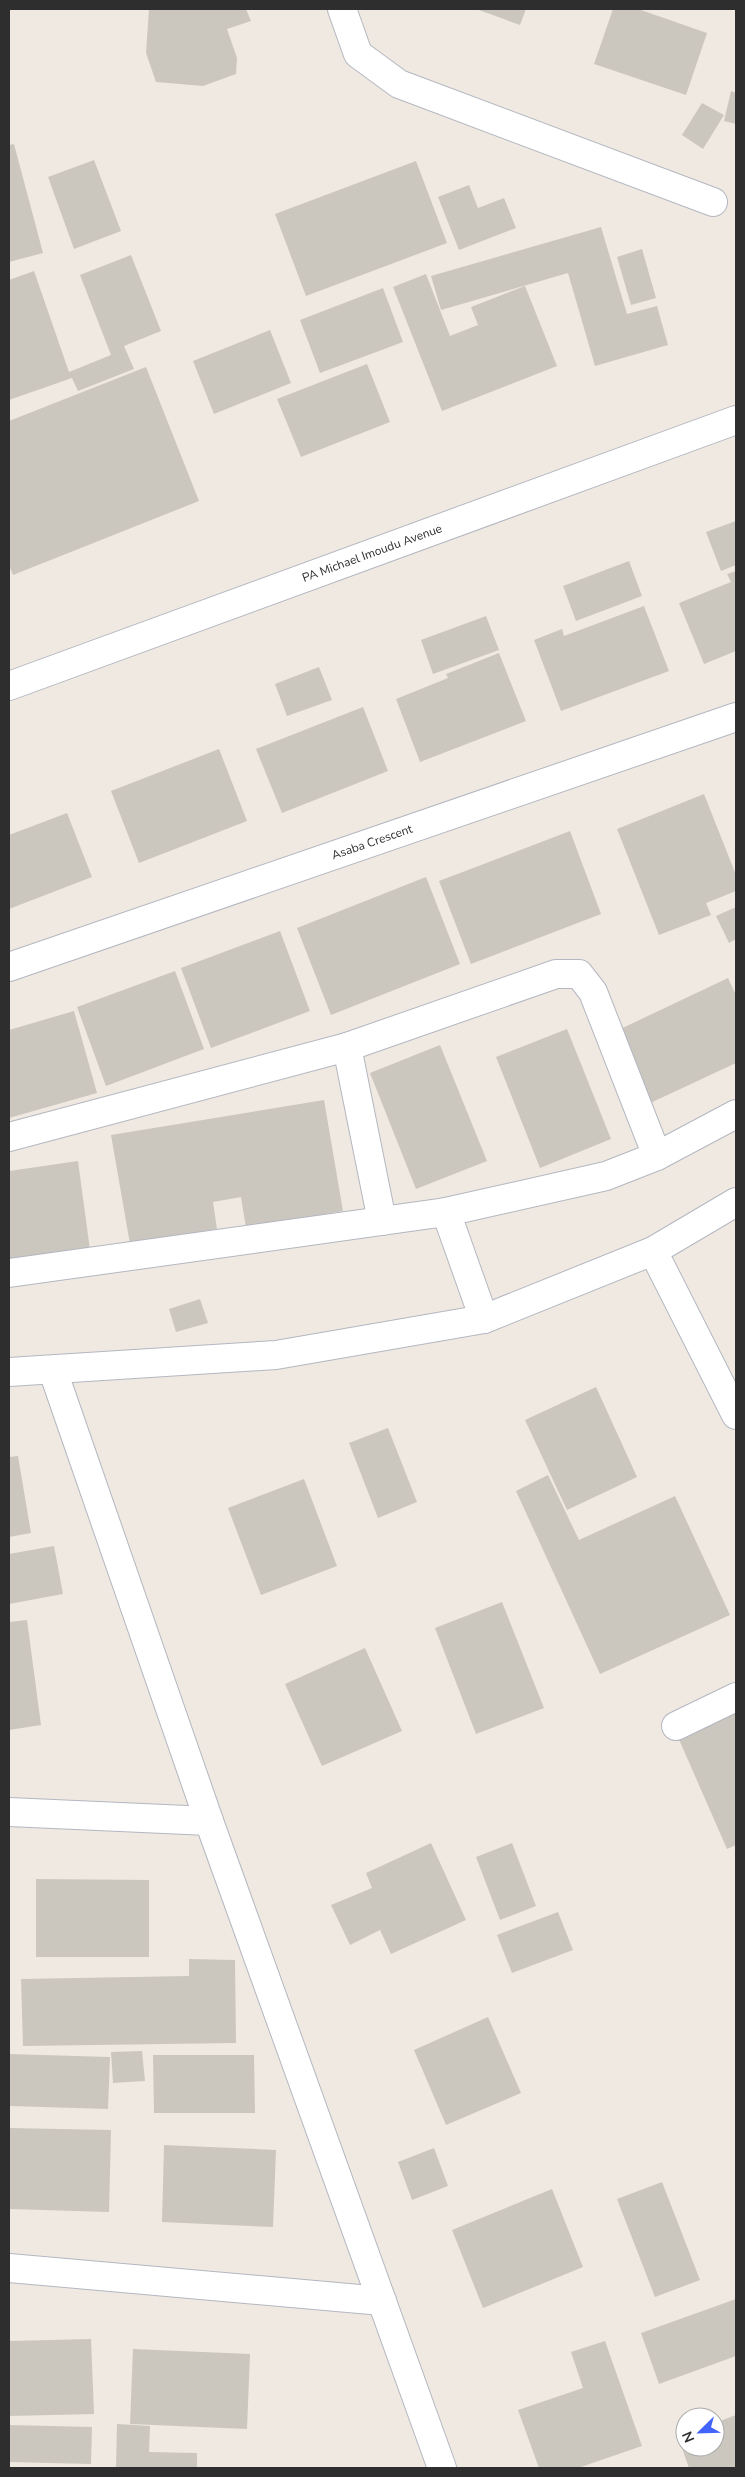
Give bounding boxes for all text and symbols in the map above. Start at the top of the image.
street label: PA Michael Imoudu Avenue [300,520,444,586]
street label: Asaba Crescent [329,820,415,863]
north arrow [675,2407,725,2457]
text: N [678,2428,699,2445]

